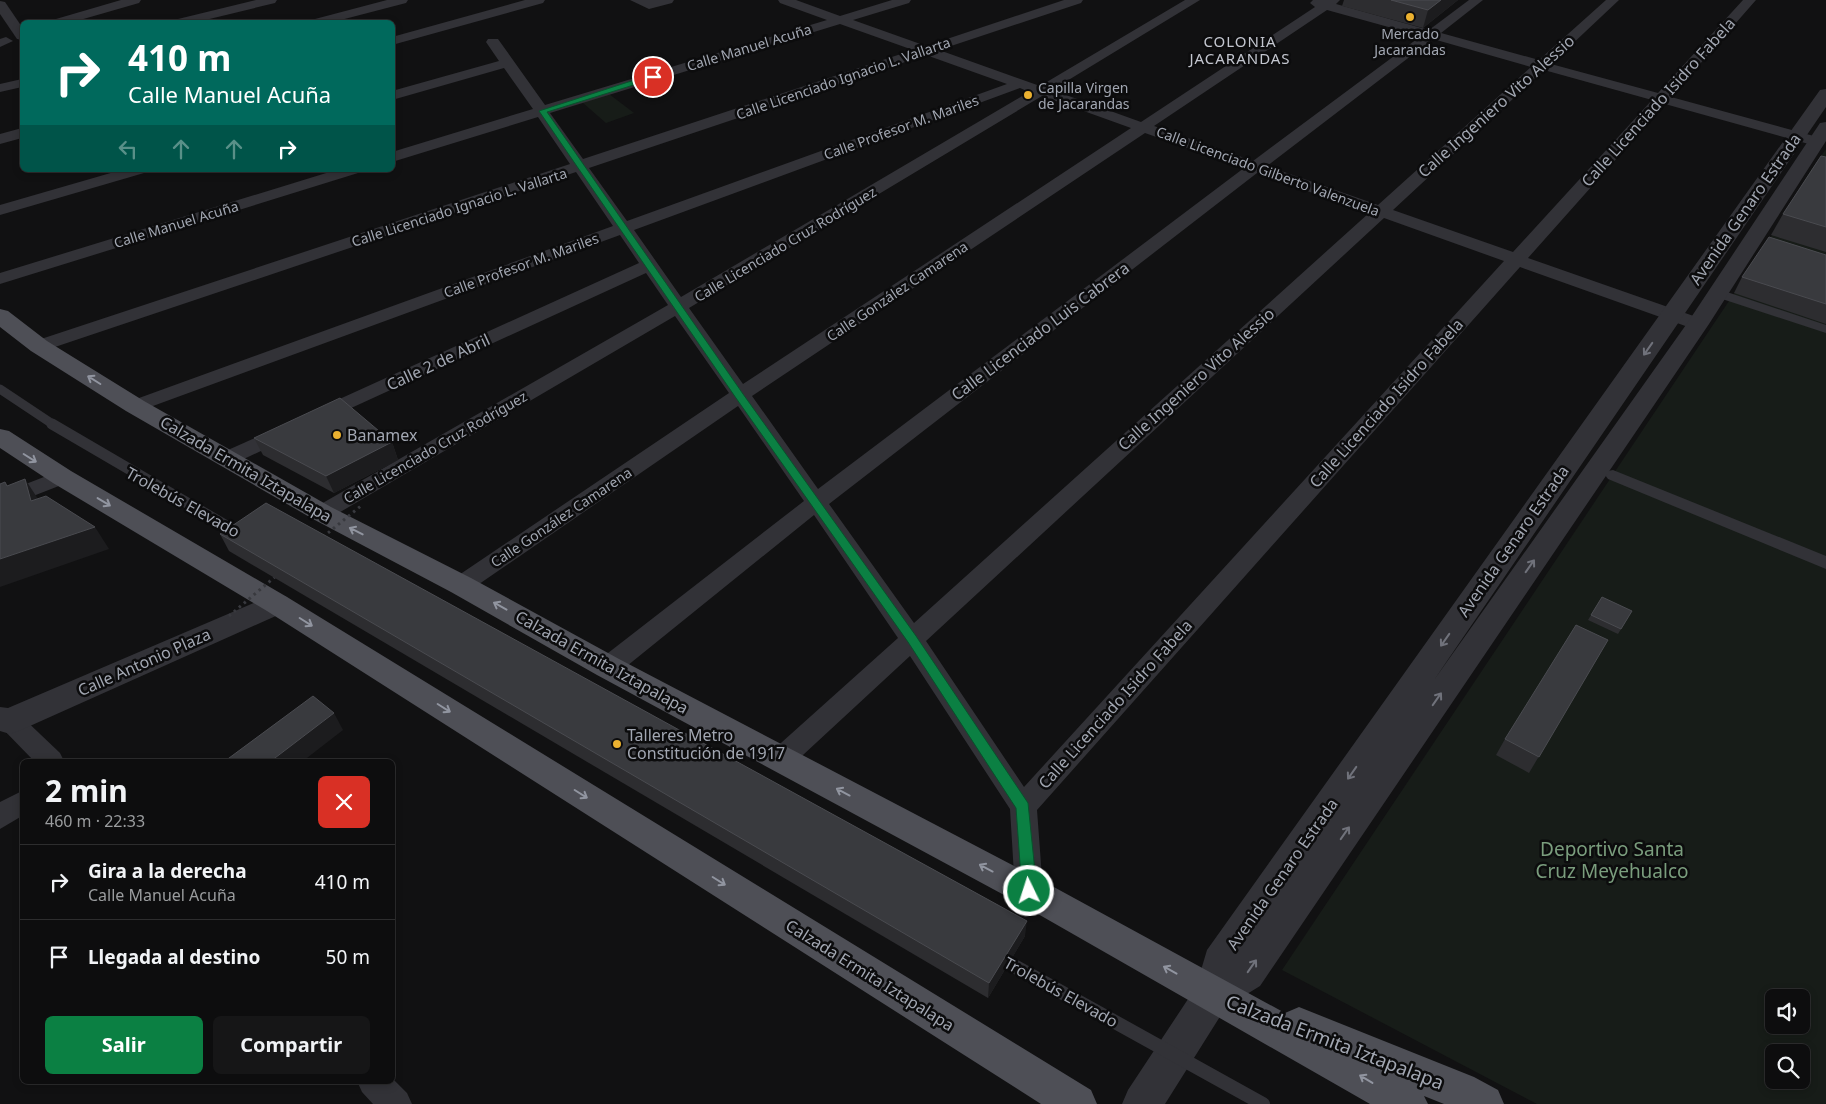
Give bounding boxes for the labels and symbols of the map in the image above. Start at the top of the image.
marker: Mercado Jacarandas [1404,11,1416,23]
street label: Calle Licenciado Isidro Fabela [1576,13,1740,191]
street label: Calle Manuel Acuña [684,19,814,75]
place label: Mercado Jacarandas [1372,24,1446,59]
street label: Calle Ingeniero Vito Alessio [1413,30,1579,182]
district label: COLONIA JACARANDAS [1187,31,1291,68]
street label: Calle Licenciado Ignacio L. Vallarta [733,32,953,124]
pin [632,56,674,98]
place label: Capilla Virgen de Jacarandas [1038,78,1130,113]
marker: Capilla Virgen de Jacarandas [1022,89,1034,101]
street label: Calle Profesor M. Mariles [821,90,981,164]
street label: Calle Licenciado Gilberto Valenzuela [1154,122,1382,220]
street label: Avenida Genaro Estrada [1684,129,1806,289]
street label: Calle Licenciado Ignacio L. Vallarta [349,163,569,251]
street label: Calle Licenciado Cruz Rodríguez [691,182,880,306]
street label: Calle Manuel Acuña [111,196,241,252]
street label: Calle Profesor M. Mariles [441,228,601,302]
street label: Calle González Camarena [823,237,971,345]
street label: Calle Licenciado Luis Cabrera [946,257,1134,405]
street label: Calle Ingeniero Vito Alessio [1113,303,1279,455]
street label: Calle Licenciado Isidro Fabela [1304,314,1468,492]
street label: Calle 2 de Abril [383,328,493,396]
one-way arrow [1643,342,1653,356]
one-way arrow [88,375,102,385]
street label: Calle Licenciado Cruz Rodríguez [340,386,531,507]
street label: Calzada Ermita Iztapalapa [156,411,336,527]
place label: Banamex [347,424,418,446]
marker: Banamex [331,429,343,441]
one-way arrow [23,453,37,463]
street label: Avenida Genaro Estrada [1452,461,1574,621]
street label: Trolebús Elevado [122,462,244,542]
street label: Calle González Camarena [487,463,635,571]
one-way arrow [96,497,110,507]
one-way arrow [349,526,364,535]
one-way arrow [1525,559,1535,573]
one-way arrow [493,601,507,611]
street label: Calzada Ermita Iztapalapa [512,605,692,719]
street label: Calle Licenciado Isidro Fabela [1033,615,1197,793]
one-way arrow [298,618,312,628]
street label: Calle Antonio Plaza [74,623,214,701]
one-way arrow [1440,633,1450,647]
one-way arrow [1432,693,1442,707]
one-way arrow [436,704,450,714]
place label: Talleres Metro Constitución de 1917 [627,724,785,764]
marker: Talleres Metro Constitución de 1917 [611,738,623,750]
one-way arrow [1347,766,1357,780]
one-way arrow [836,787,851,796]
one-way arrow [574,790,588,800]
street label: Avenida Genaro Estrada [1221,794,1343,954]
one-way arrow [1340,826,1350,840]
park label: Deportivo Santa Cruz Meyehualco [1535,836,1689,884]
one-way arrow [979,863,994,873]
position arrow [1002,864,1054,916]
one-way arrow [712,876,726,886]
street label: Calzada Ermita Iztapalapa [782,914,958,1036]
street label: Trolebús Elevado [1000,952,1122,1032]
one-way arrow [1247,960,1257,974]
one-way arrow [1164,965,1178,975]
street label: Calzada Ermita Iztapalapa [1222,988,1448,1096]
one-way arrow [1360,1074,1374,1084]

